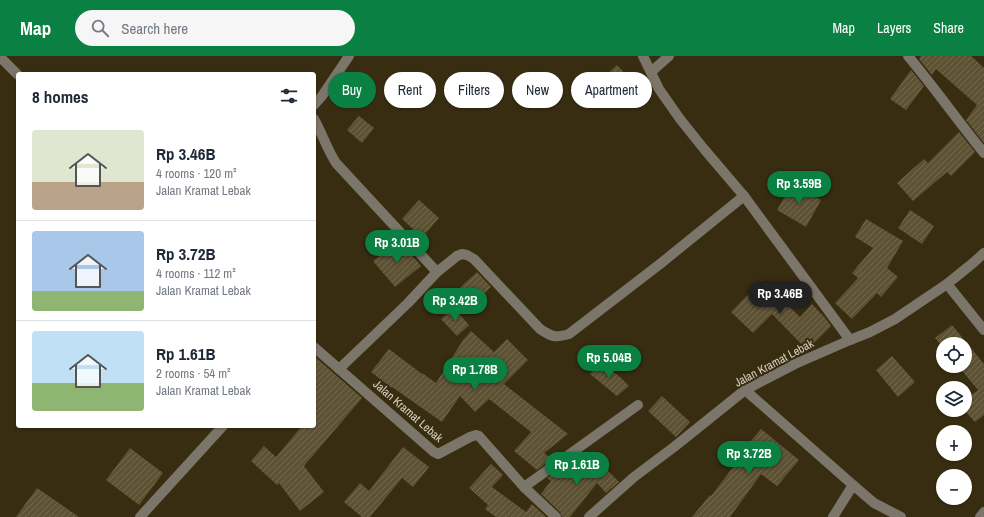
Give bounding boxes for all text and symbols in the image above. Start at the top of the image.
search box [75,10,355,46]
text: Map [20,15,51,41]
icon: search [89,17,111,39]
text: Search here [121,18,188,39]
text: Map [833,19,855,37]
text: Layers [877,19,911,37]
text: Share [933,19,964,37]
chip: Buy [328,72,376,108]
chip: Rent [384,72,436,108]
chip: Filters [444,72,504,108]
chip: New [512,72,563,108]
chip: Apartment [571,72,652,108]
text: 8 homes [32,85,89,108]
icon: filters [278,85,300,107]
text: Rp 3.46B [156,142,216,165]
icon: home [64,146,112,194]
text: 4 rooms · 120 m² [156,165,237,182]
pin: Rp 3.59B [758,171,840,205]
text: Rp 3.59B [776,175,822,192]
text: Jalan Kramat Lebak [156,182,251,199]
pin: Rp 3.01B [356,230,438,264]
text: Rp 3.01B [374,234,420,251]
text: Rp 3.72B [156,242,216,265]
icon: home [64,247,112,295]
text: 4 rooms · 112 m² [156,265,236,282]
pin: Rp 3.46B [739,281,821,315]
text: Jalan Kramat Lebak [156,282,251,299]
text: Rp 3.46B [757,285,803,302]
pin: Rp 3.42B [414,288,496,322]
text: Rp 3.42B [432,292,478,309]
street label: Jalan Kramat Lebak [732,335,816,391]
map controls [936,337,972,505]
button: locate [936,337,972,373]
text: Rp 1.61B [156,342,216,365]
pin: Rp 5.04B [568,345,650,379]
icon: home [64,347,112,395]
text: Rp 5.04B [586,349,632,366]
pin: Rp 1.78B [434,357,516,391]
text: Rp 1.78B [452,361,498,378]
text: 2 rooms · 54 m² [156,365,231,382]
street label: Jalan Kramat Lebak [370,376,446,446]
button: layers [936,381,972,417]
text: Jalan Kramat Lebak [156,382,251,399]
button: + [936,425,972,461]
pin: Rp 3.72B [708,441,790,475]
text: Rp 3.72B [726,445,772,462]
pin: Rp 1.61B [536,452,618,486]
text: Rp 1.61B [554,456,600,473]
button: − [936,469,972,505]

